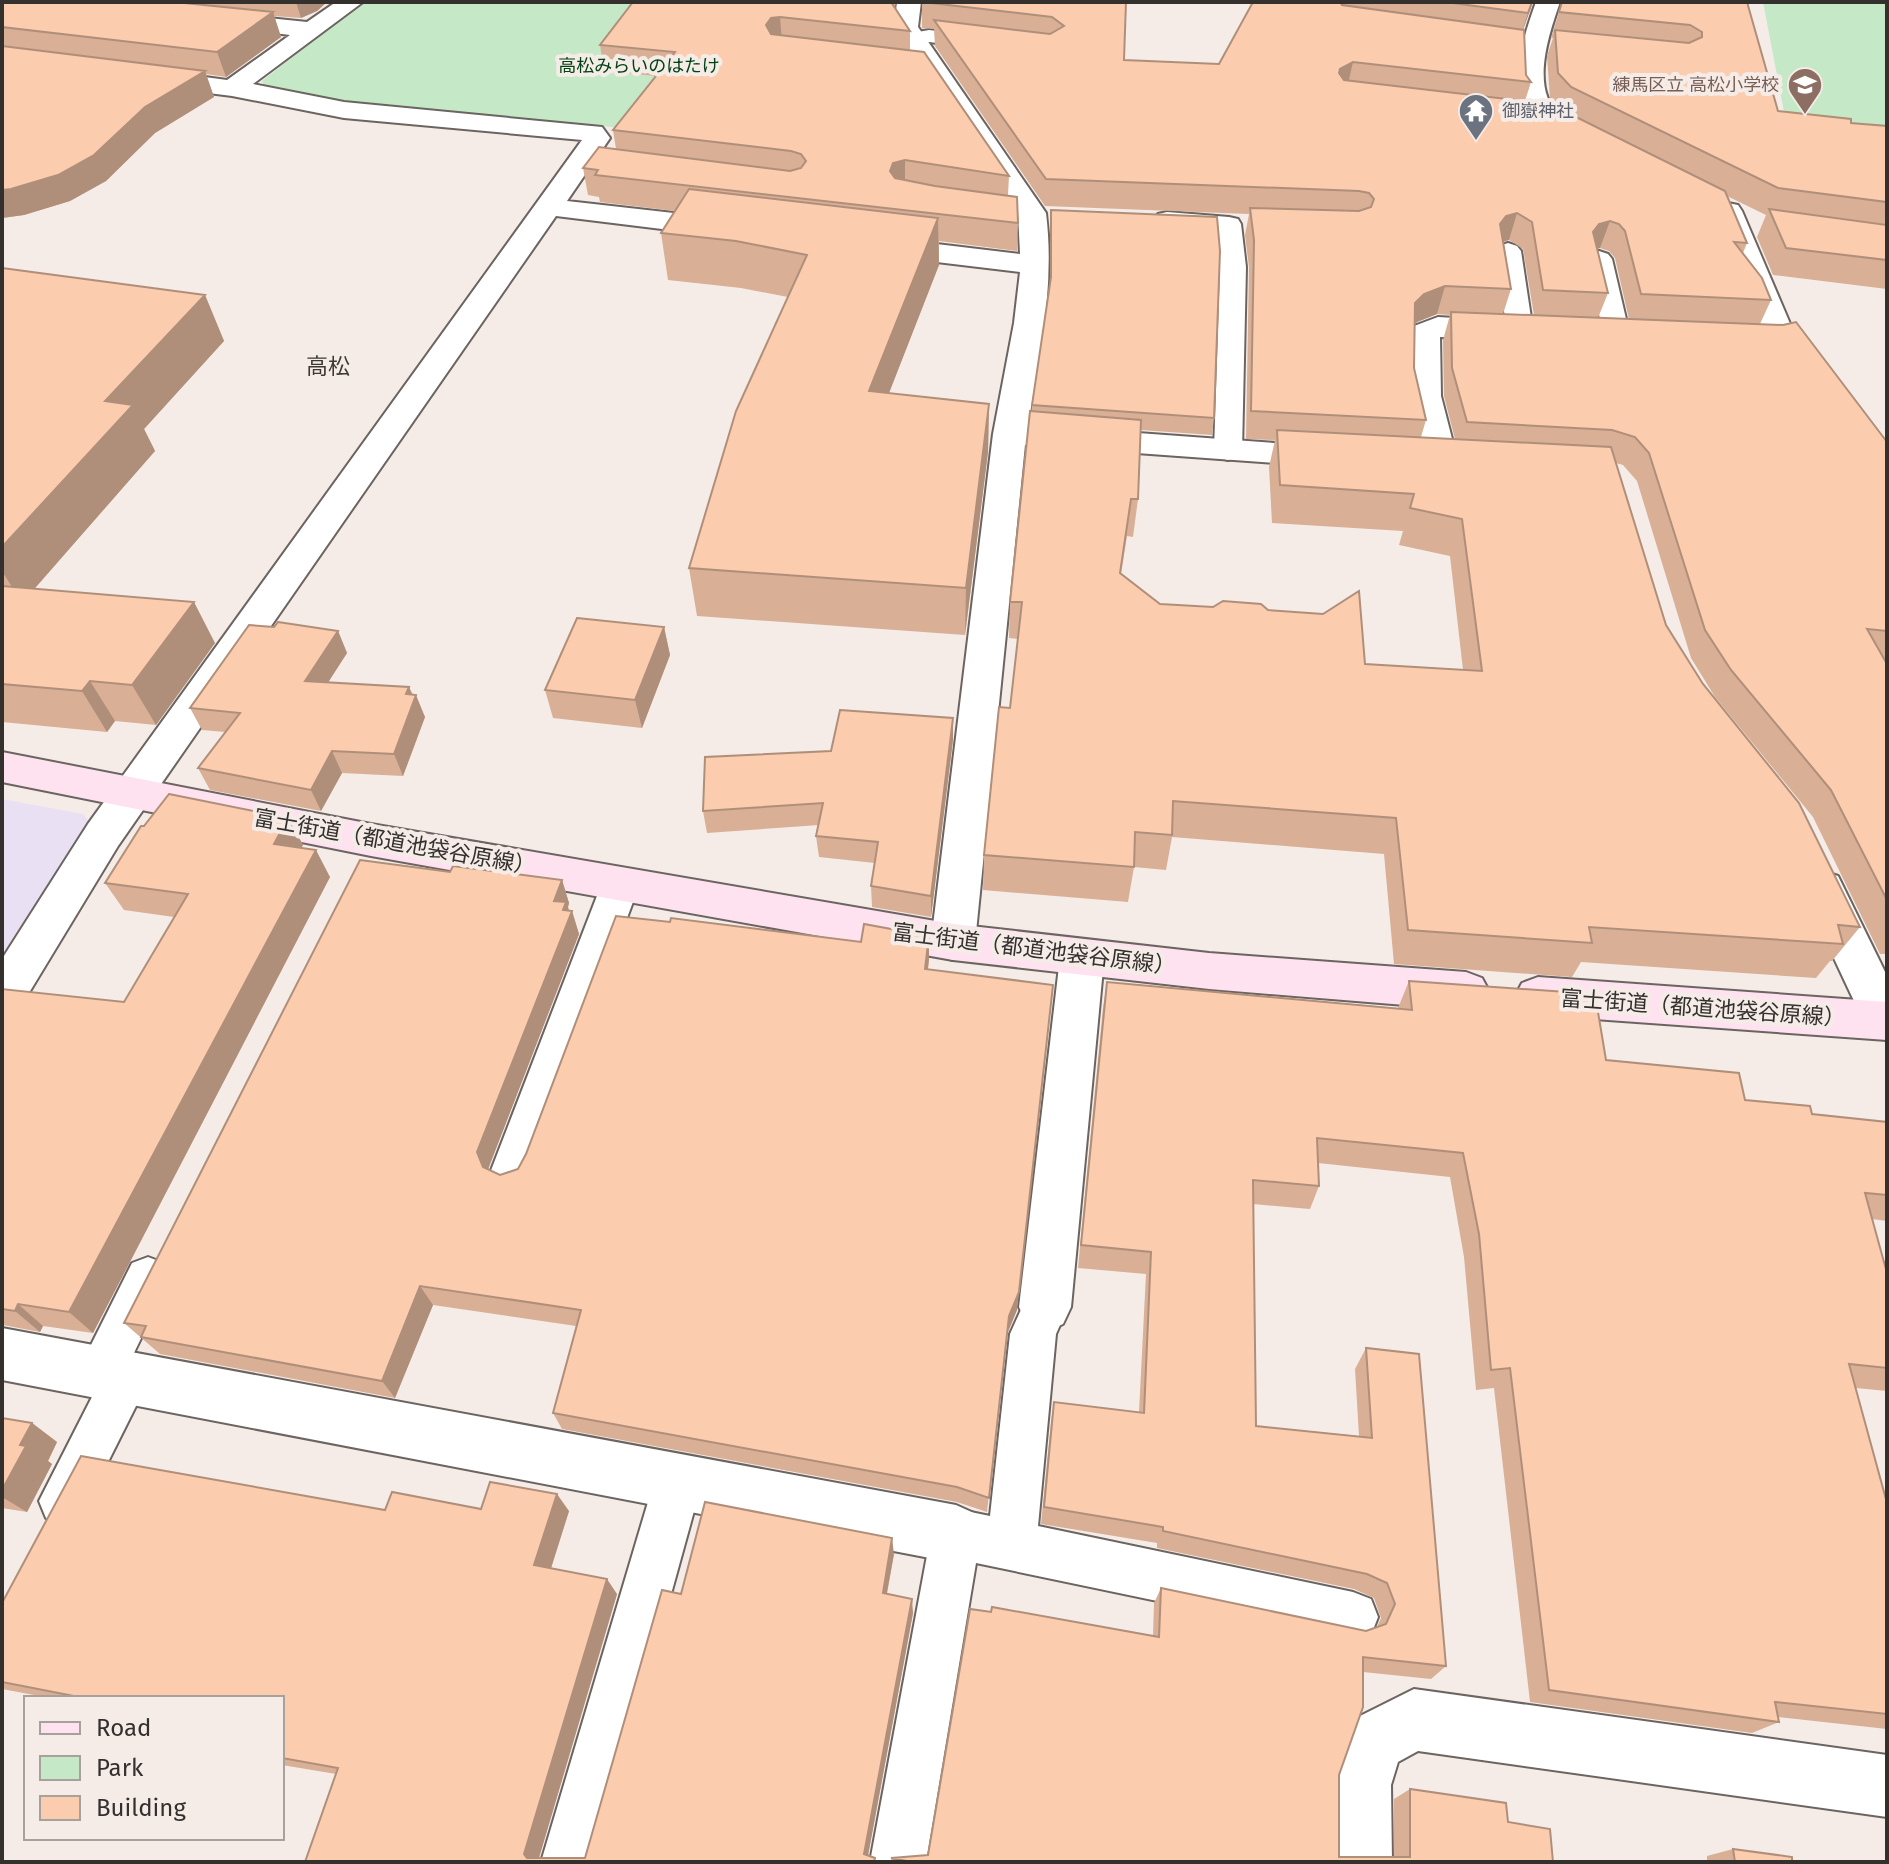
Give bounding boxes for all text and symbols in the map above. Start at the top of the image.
park label: 高松みらいのはたけ [558,55,720,77]
school or university icon: 練馬区立 高松小学校 [1786,66,1824,116]
place label: 練馬区立 高松小学校 [1612,74,1779,96]
temple icon: 御嶽神社 [1457,92,1495,142]
place label: 御嶽神社 [1502,100,1574,122]
district label: 高松 [306,353,350,380]
street label: 富士街道（都道池袋谷原線） [252,804,538,880]
street label: 富士街道（都道池袋谷原線） [890,918,1178,980]
street label: 富士街道（都道池袋谷原線） [1559,985,1847,1031]
legend [24,1696,284,1840]
text: Road [96,1714,151,1742]
text: Park [96,1754,144,1782]
text: Building [96,1794,186,1822]

